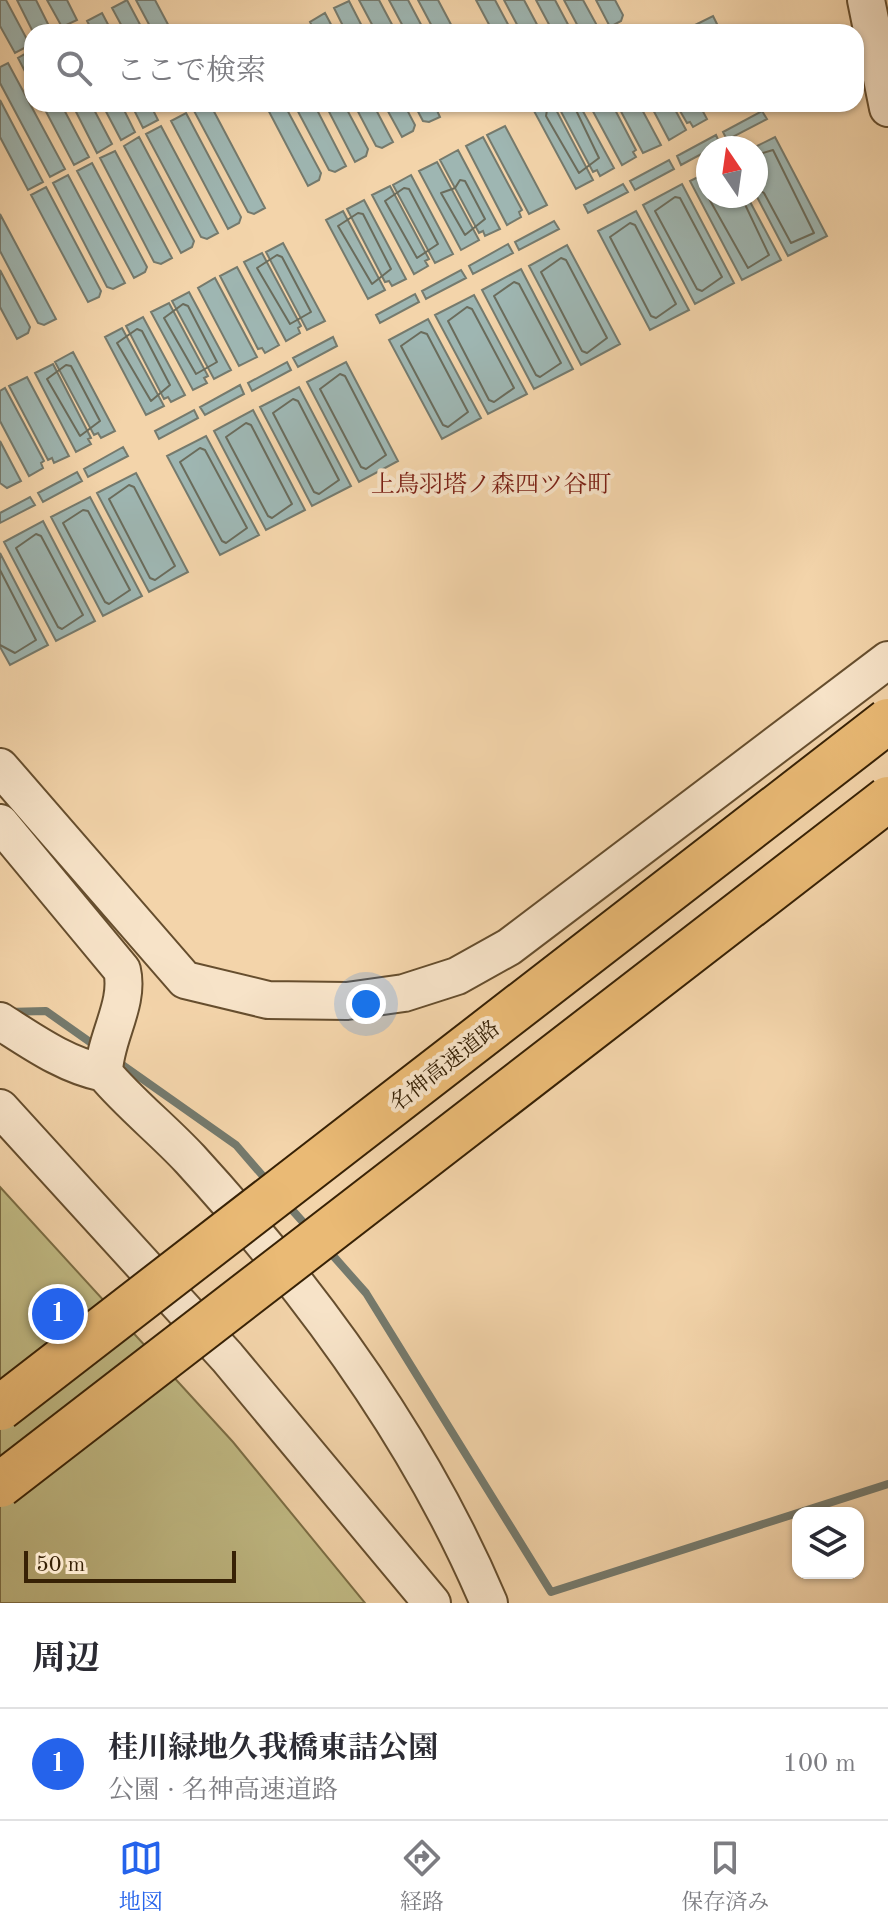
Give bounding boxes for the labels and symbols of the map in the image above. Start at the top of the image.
north arrow [696,136,768,208]
district label: 上鳥羽塔ノ森四ツ谷町 [371,471,611,498]
your location [346,984,386,1024]
street label: 名神高速道路 [385,1016,504,1116]
pin: 1 [32,1284,84,1344]
scale bar [24,1547,236,1583]

